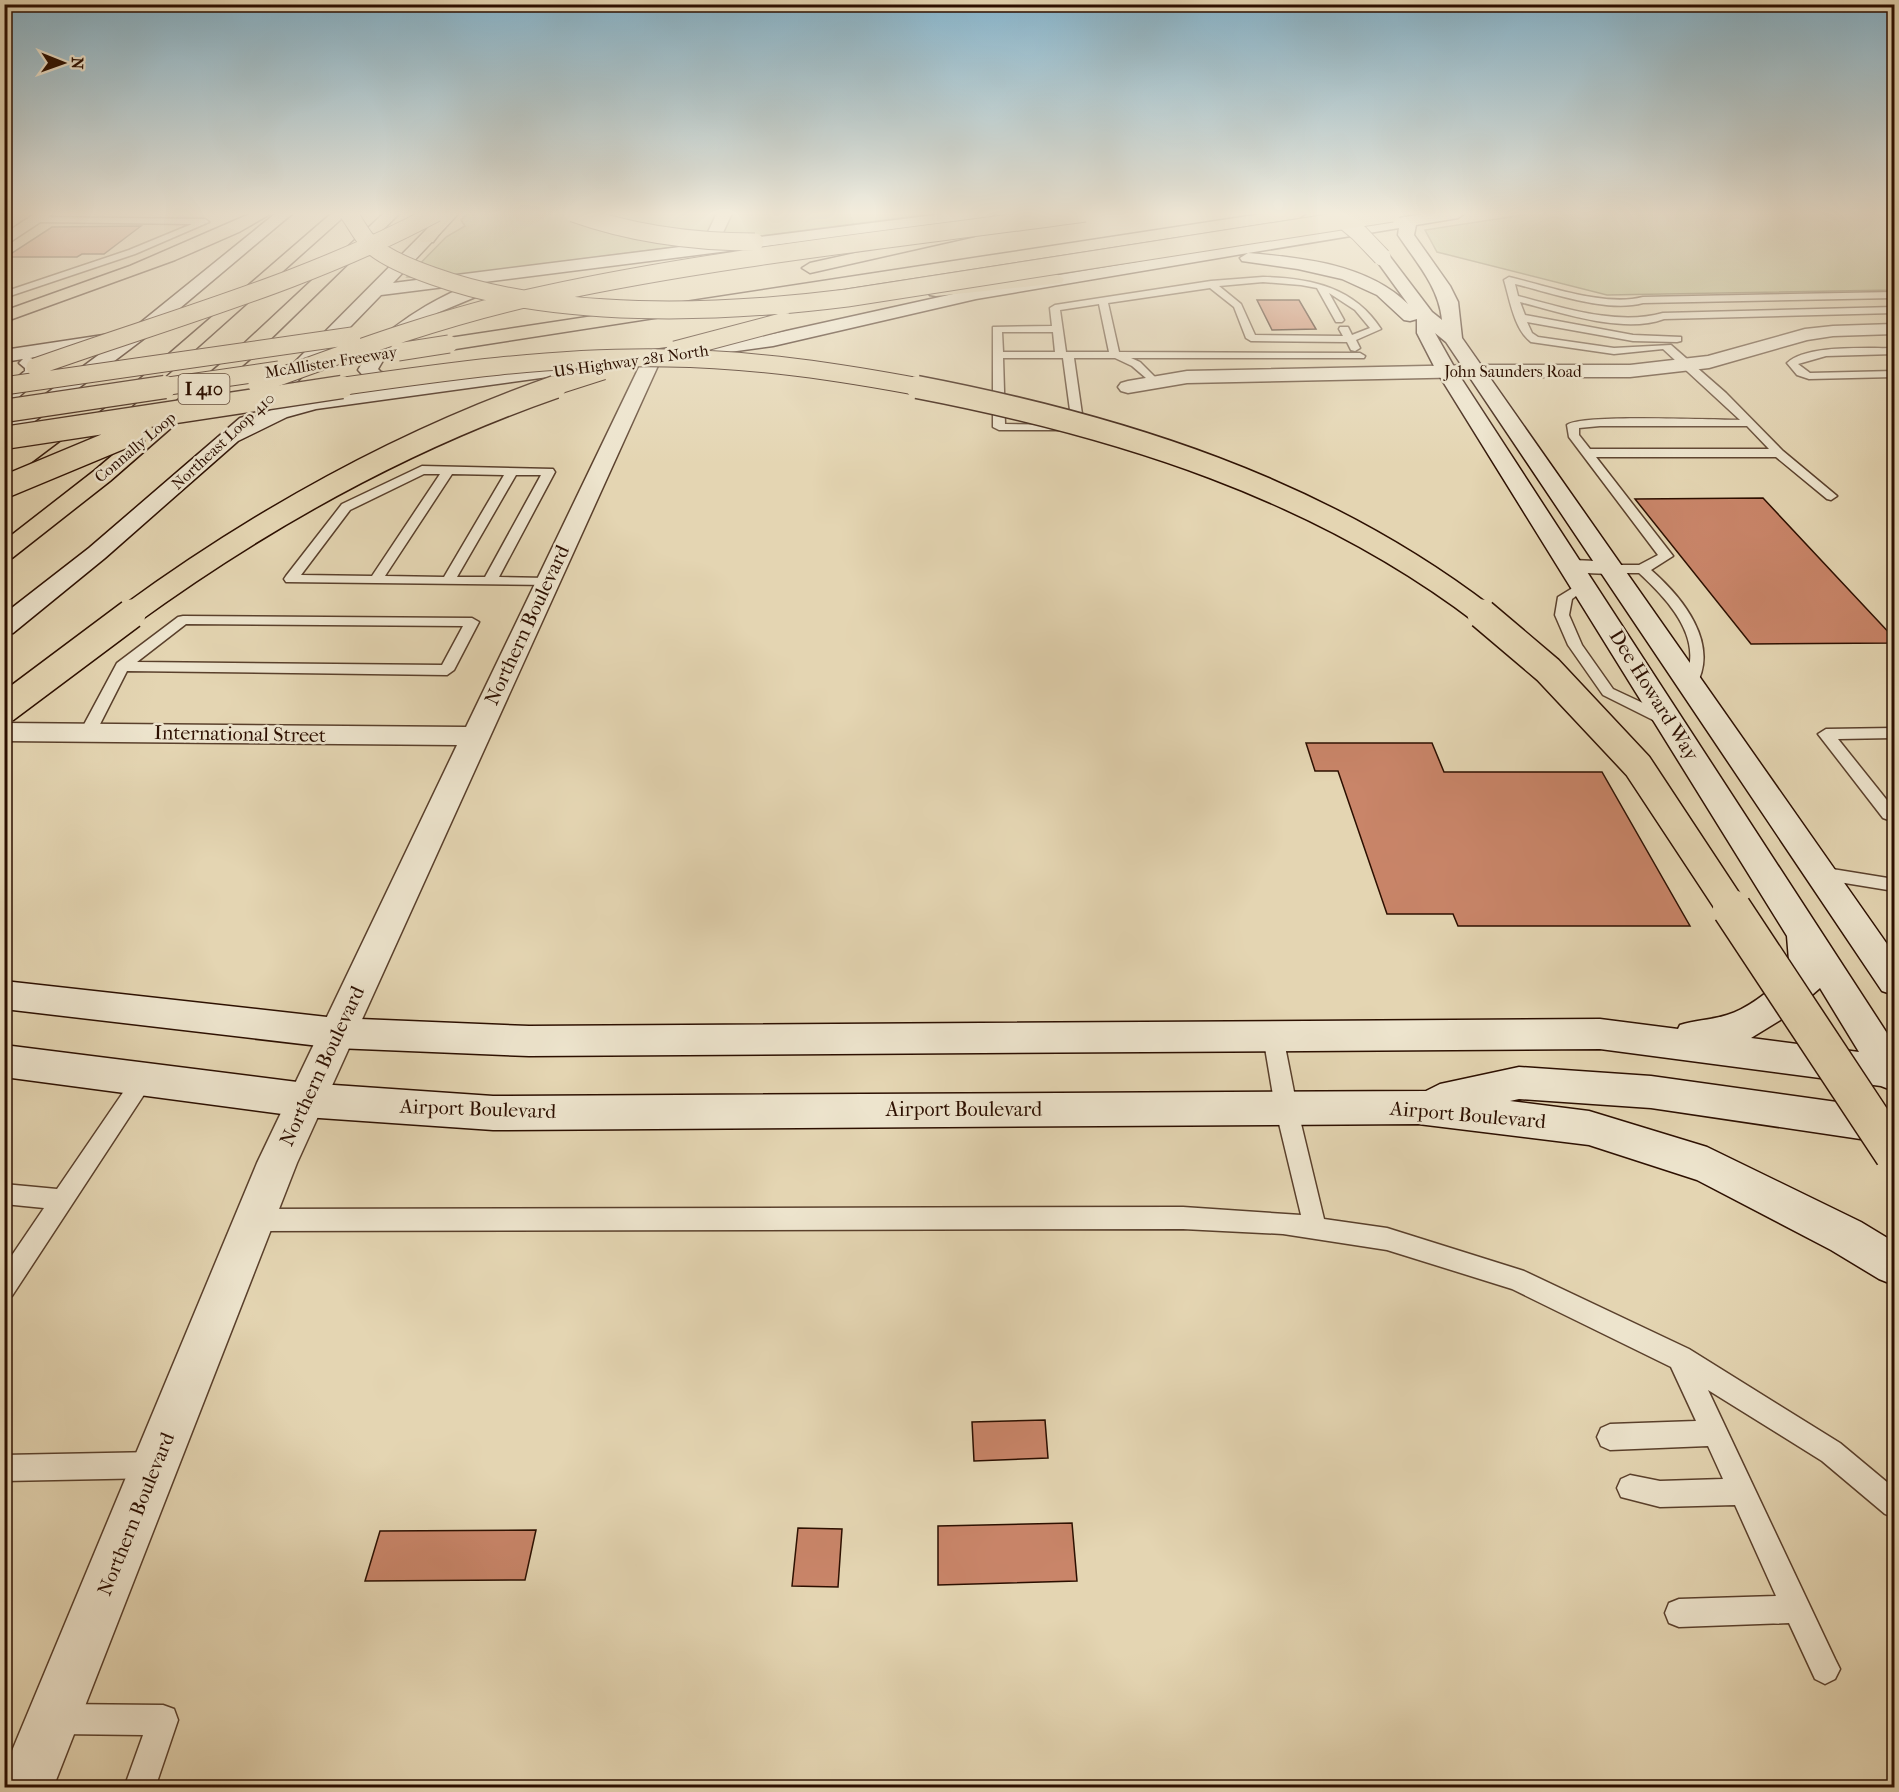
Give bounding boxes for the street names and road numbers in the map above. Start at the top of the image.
street label: US Highway 281 North [552,341,710,381]
street label: McAllister Freeway [264,342,399,382]
street label: John Saunders Road [1442,362,1582,381]
road number: I 410 [178,374,230,404]
street label: Northeast Loop 410 [168,388,278,494]
street label: Connally Loop [91,407,180,486]
street label: Northern Boulevard [480,540,575,709]
street label: Dee Howard Way [1605,625,1704,766]
street label: International Street [154,721,326,747]
street label: Northern Boulevard [275,981,370,1150]
street label: Airport Boulevard [398,1095,558,1123]
street label: Airport Boulevard [1388,1097,1548,1133]
street label: Airport Boulevard [885,1098,1043,1121]
street label: Northern Boulevard [93,1428,180,1599]

